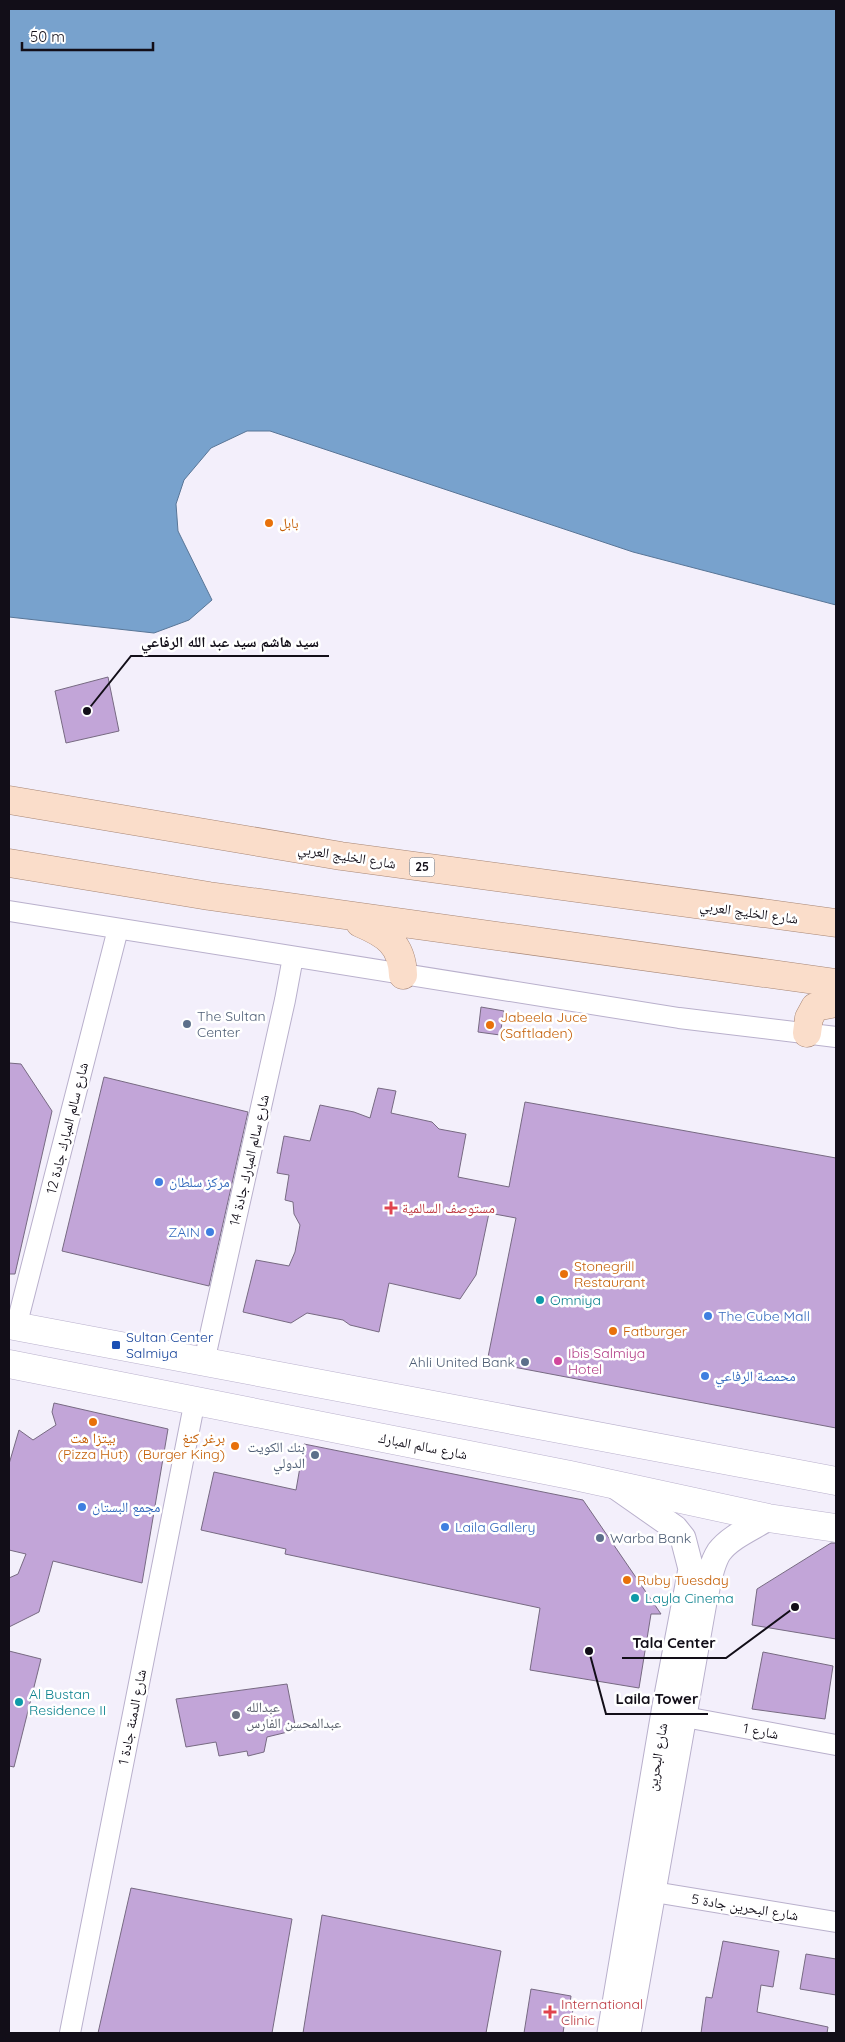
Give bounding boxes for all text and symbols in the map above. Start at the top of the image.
scale bar [22,20,154,52]
text: 50 m [30,27,65,46]
place label: بابل [279,514,299,532]
marker: بابل [263,517,275,529]
callout: سيد هاشم سيد عبد الله الرفاعي [131,626,329,656]
text: سيد هاشم سيد عبد الله الرفاعي [141,632,319,654]
street label: شارع الخليج العربي [296,839,397,875]
road number: 25 [410,858,434,876]
street label: شارع الخليج العربي [698,896,799,930]
place label: The Sultan Center [197,1007,265,1041]
place label: Jabeela Juce (Saftladen) [500,1008,588,1042]
marker: The Sultan Center [181,1018,193,1030]
marker: Jabeela Juce (Saftladen) [484,1019,496,1031]
street label: شارع سالم المبارك جادة 12 [42,1060,93,1196]
street label: شارع سالم المبارك جادة 14 [225,1093,274,1228]
place label: مركز سلطان [169,1173,230,1191]
marker: مركز سلطان [153,1176,165,1188]
place label: مستوصف السالمية [402,1199,495,1217]
marker: مستوصف السالمية [384,1201,398,1215]
place label: ZAIN [168,1223,200,1241]
marker: ZAIN [204,1226,216,1238]
place label: Stonegrill Restaurant [574,1257,646,1291]
marker: Stonegrill Restaurant [558,1268,570,1280]
place label: Omniya [550,1291,601,1309]
marker: Omniya [534,1294,546,1306]
place label: The Cube Mall [718,1307,810,1325]
marker: The Cube Mall [702,1310,714,1322]
place label: Fatburger [623,1322,688,1340]
marker: Fatburger [607,1325,619,1337]
place label: Sultan Center Salmiya [126,1328,214,1362]
marker: Sultan Center Salmiya [110,1339,122,1351]
place label: Ibis Salmiya Hotel [568,1344,645,1378]
place label: Ahli United Bank [409,1353,515,1371]
marker: Ibis Salmiya Hotel [552,1355,564,1367]
marker: Ahli United Bank [519,1356,531,1368]
place label: محمصة الرفاعي [715,1367,796,1388]
marker: محمصة الرفاعي [699,1370,711,1382]
marker: بيتزا هت (Pizza Hut) [87,1416,99,1428]
place label: بيتزا هت (Pizza Hut) [58,1429,128,1463]
place label: برغر كنغ (Burger King) [137,1429,225,1463]
street label: شارع سالم المبارك [377,1429,469,1464]
place label: بنك الكويت الدولي [247,1438,305,1475]
marker: برغر كنغ (Burger King) [229,1440,241,1452]
marker: بنك الكويت الدولي [309,1449,321,1461]
place label: مجمع البستان [92,1498,160,1517]
marker: مجمع البستان [76,1501,88,1513]
place label: Laila Gallery [455,1518,535,1536]
marker: Laila Gallery [439,1521,451,1533]
place label: Warba Bank [610,1529,691,1547]
marker: Warba Bank [594,1532,606,1544]
place label: Ruby Tuesday [637,1571,729,1589]
marker: Ruby Tuesday [621,1574,633,1586]
place label: Layla Cinema [645,1589,734,1607]
marker: Layla Cinema [629,1592,641,1604]
callout: Tala Center [622,1628,726,1658]
text: Tala Center [632,1633,716,1652]
street label: شارع الدمنة جادة 1 [114,1668,151,1767]
callout: Laila Tower [606,1684,708,1714]
place label: Al Bustan Residence II [29,1685,106,1719]
text: Laila Tower [616,1689,699,1708]
marker: Al Bustan Residence II [13,1696,25,1708]
place label: عبدالله عبدالمحسن الفارس [246,1698,341,1732]
marker: عبدالله عبدالمحسن الفارس [230,1709,242,1721]
street label: شارع 1 [742,1719,780,1744]
street label: شارع البحرين [643,1722,672,1793]
street label: شارع البحرين جادة 5 [690,1890,800,1925]
place label: International Clinic [561,1995,643,2029]
marker: International Clinic [543,2005,557,2019]

